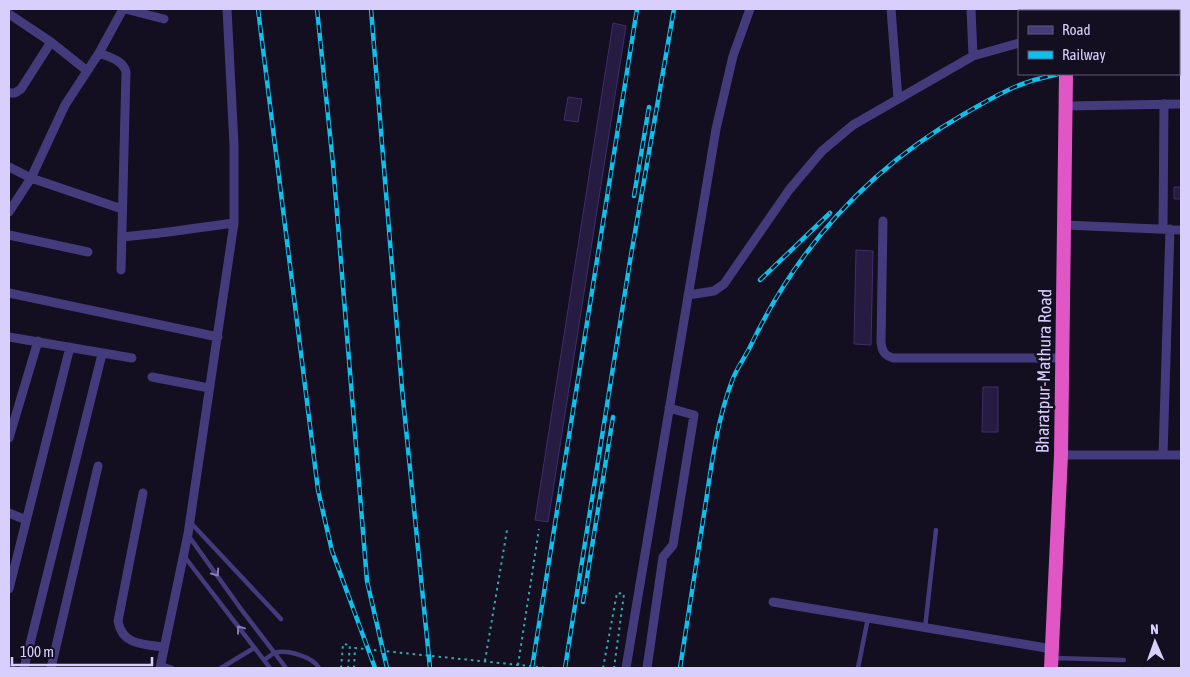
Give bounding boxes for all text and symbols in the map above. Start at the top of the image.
legend [1018,10,1180,75]
text: Road [1062,21,1091,38]
text: Railway [1062,46,1106,63]
street label: Bharatpur-Mathura Road [1032,289,1055,453]
one-way arrow [210,568,219,577]
north arrow [1130,617,1180,667]
text: N [1150,621,1159,637]
one-way arrow [238,626,246,635]
scale bar [12,634,152,666]
text: 100 m [20,643,54,660]

